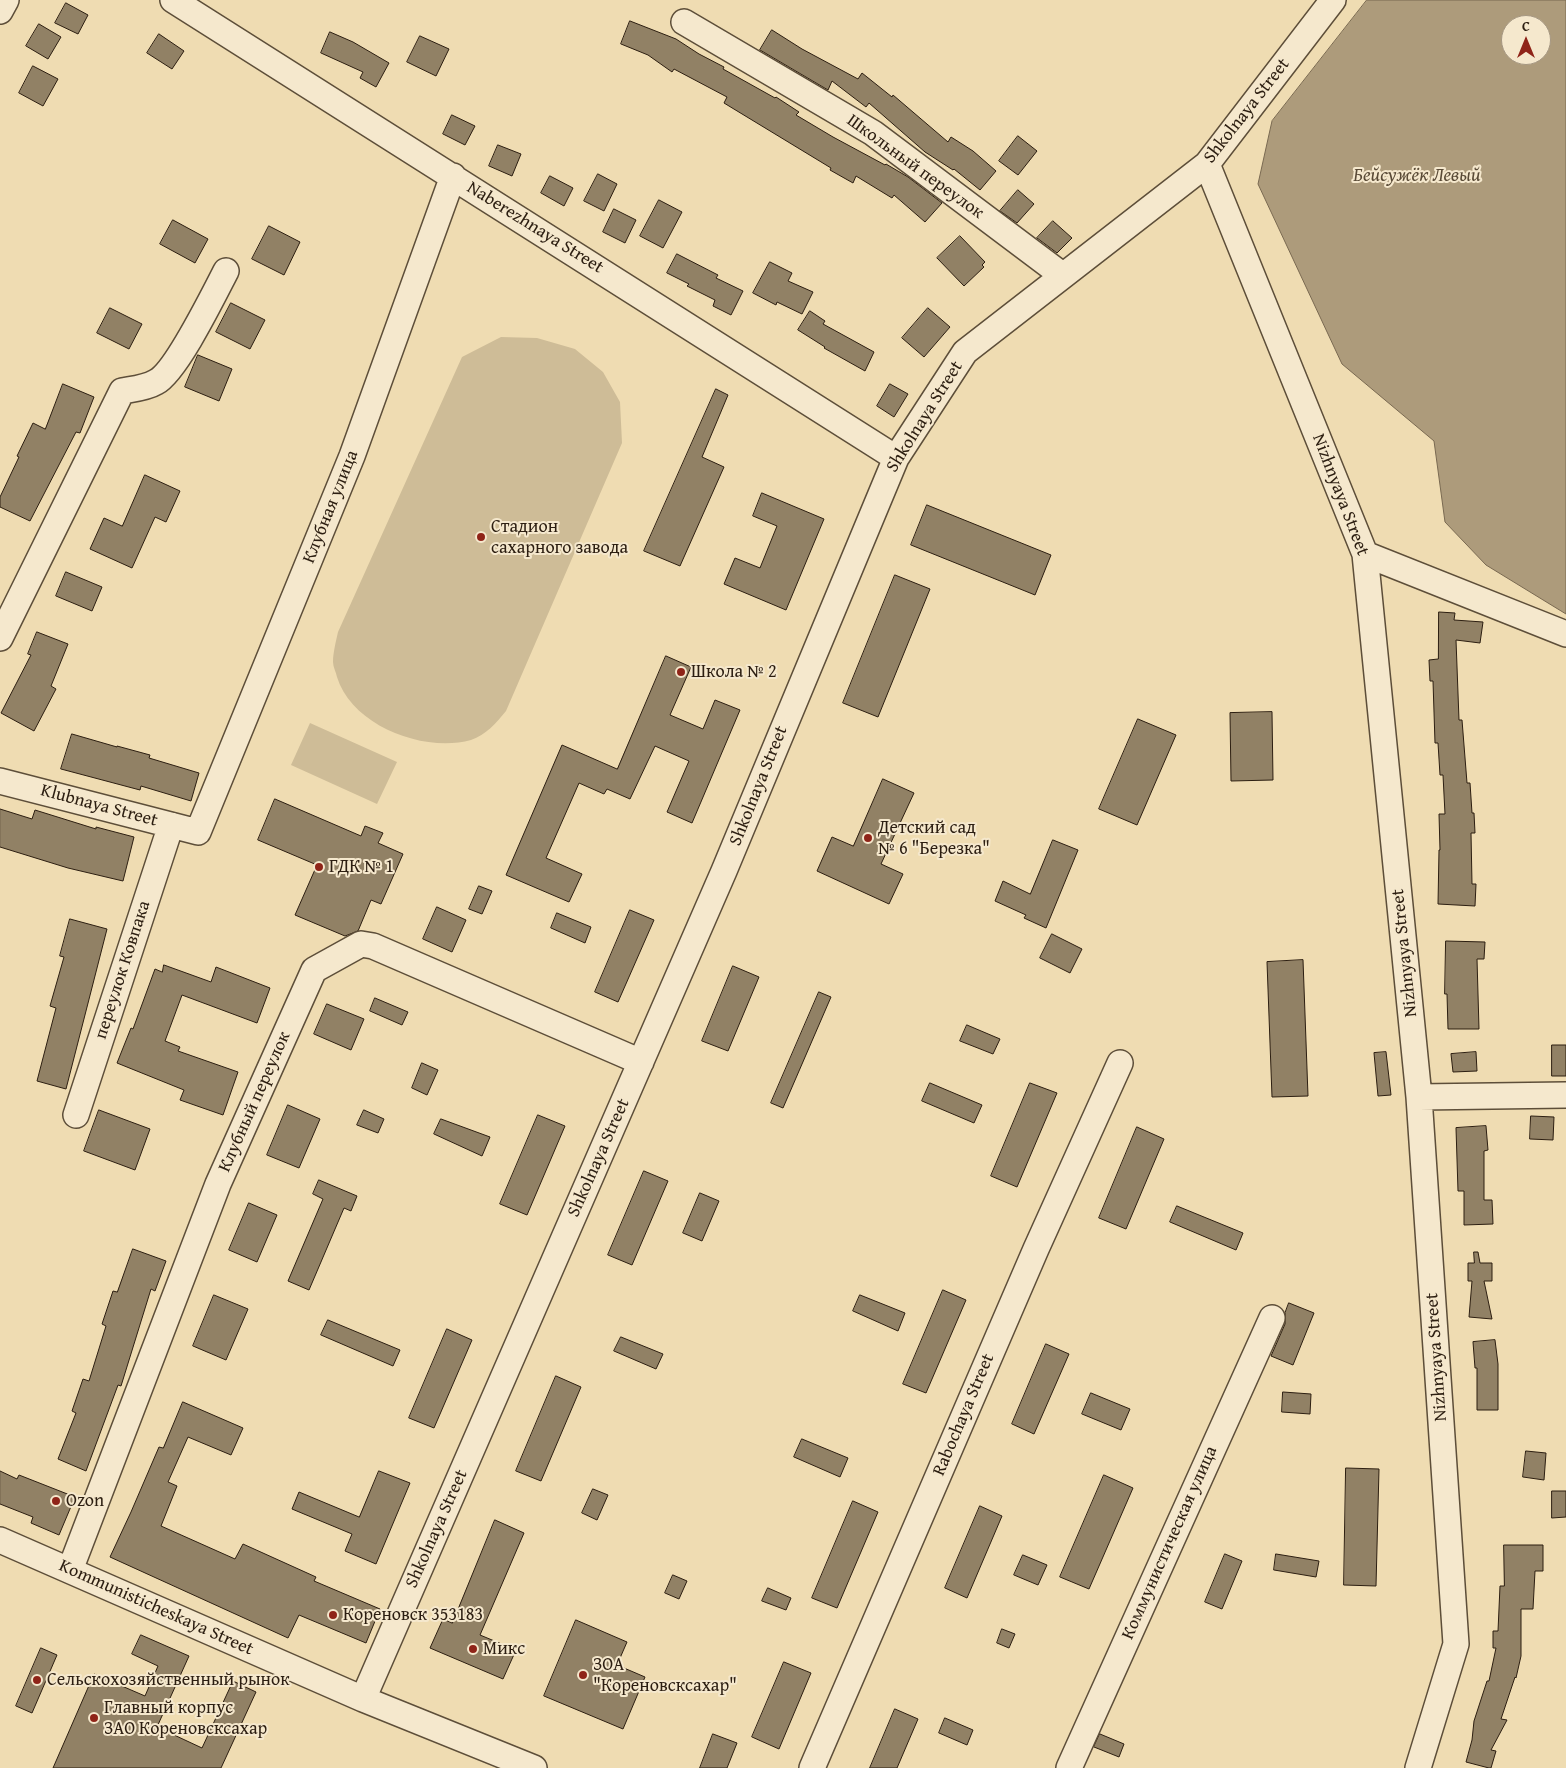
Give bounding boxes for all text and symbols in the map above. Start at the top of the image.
north arrow [1501,15,1551,65]
text: С [1522,16,1530,36]
street label: Shkolnaya Street [1199,54,1295,168]
street label: Школьный переулок [842,110,988,224]
water label: Бейсужёк Левый [1353,165,1481,187]
street label: Naberezhnaya Street [463,177,607,279]
street label: Shkolnaya Street [882,357,968,477]
street label: Nizhnyaya Street [1307,431,1373,559]
street label: Клубная улица [299,447,363,567]
place label: Стадион сахарного завода [491,516,628,558]
marker: Стадион сахарного завода [475,531,487,543]
place label: Школа № 2 [691,661,777,683]
marker: Школа № 2 [675,666,687,678]
street label: Shkolnaya Street [725,723,793,849]
street label: Klubnaya Street [38,780,160,832]
place label: Детский сад № 6 "Березка" [878,817,990,860]
marker: Детский сад № 6 "Березка" [862,832,874,844]
place label: ГДК № 1 [329,856,394,878]
marker: ГДК № 1 [313,861,325,873]
street label: Nizhnyaya Street [1388,888,1422,1018]
street label: переулок Ковпака [90,898,156,1042]
street label: Клубный переулок [214,1028,296,1176]
street label: Shkolnaya Street [563,1095,635,1221]
street label: Nizhnyaya Street [1422,1292,1452,1422]
street label: Rabochaya Street [929,1351,999,1479]
street label: Коммунистическая улица [1118,1443,1222,1643]
street label: Shkolnaya Street [401,1466,473,1592]
place label: Ozon [66,1490,104,1512]
marker: Ozon [50,1495,62,1507]
street label: Kommunisticheskaya Street [55,1555,257,1661]
place label: Кореновск 353183 [343,1604,483,1626]
marker: Кореновск 353183 [327,1609,339,1621]
place label: Микс [483,1638,525,1660]
marker: Микс [467,1643,479,1655]
place label: ЗОА "Кореновсксахар" [593,1654,737,1696]
place label: Сельскохозяйственный рынок [47,1669,290,1691]
marker: ЗОА "Кореновсксахар" [577,1669,589,1681]
marker: Сельскохозяйственный рынок [31,1674,43,1686]
place label: Главный корпус ЗАО Кореновсксахар [104,1697,267,1740]
marker: Главный корпус ЗАО Кореновсксахар [88,1712,100,1724]

